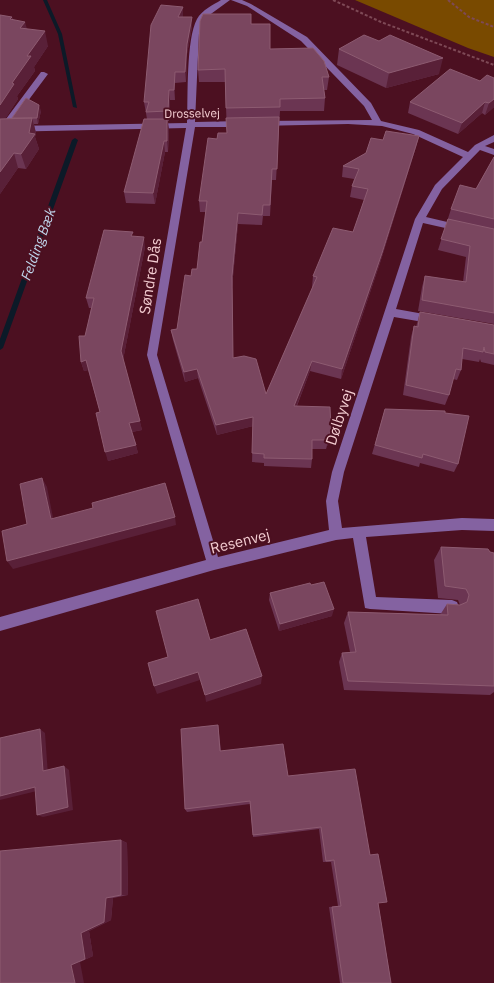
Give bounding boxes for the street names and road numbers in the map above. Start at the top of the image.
street label: Drosselvej [164,105,220,121]
street label: Søndre Dås [135,236,165,316]
street label: Dølbyvej [321,386,357,448]
street label: Resenvej [208,524,272,558]

